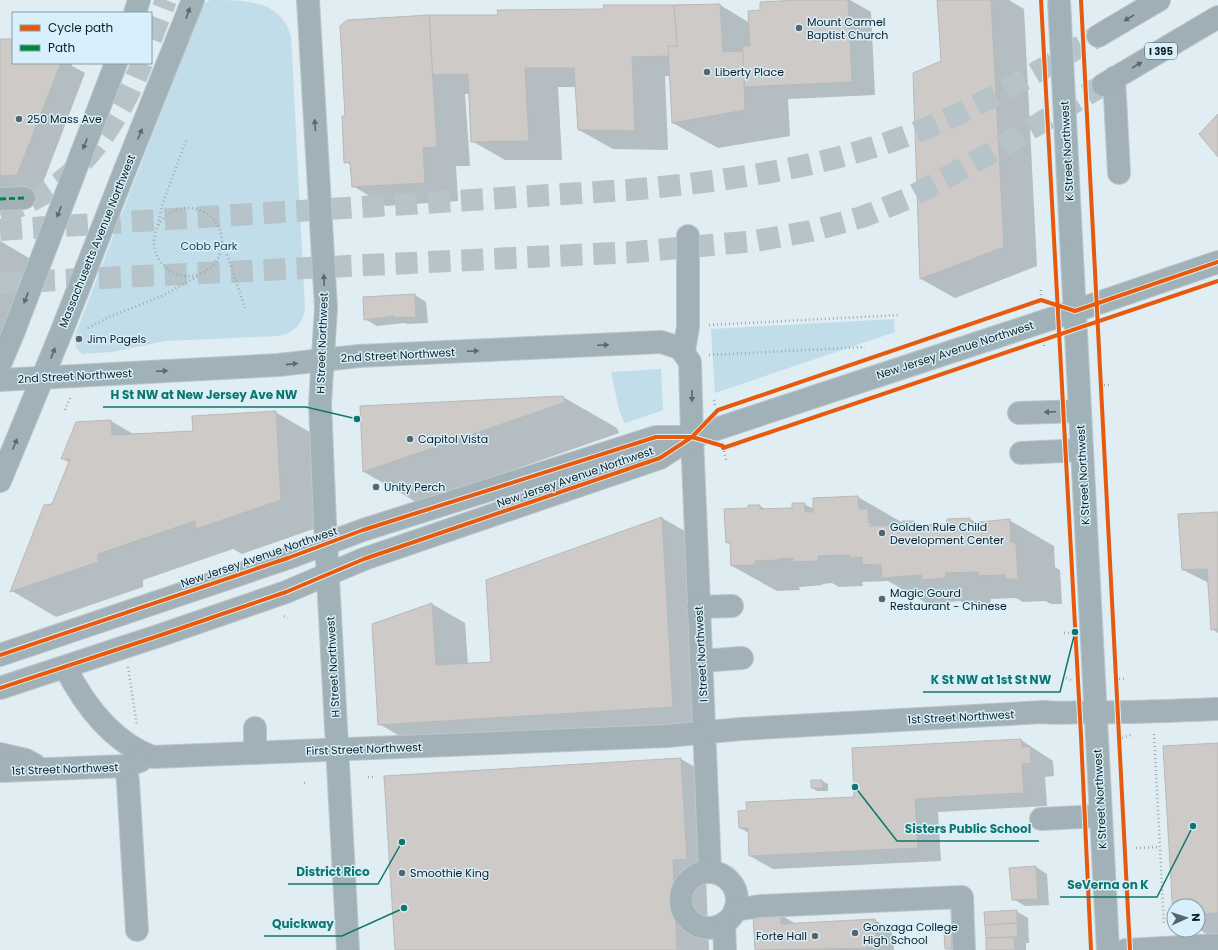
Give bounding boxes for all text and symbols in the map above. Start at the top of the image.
one-way arrow [185,7,191,19]
legend [12,12,152,64]
place label: Mount Carmel Baptist Church [807,14,888,43]
one-way arrow [1124,14,1134,22]
text: Cycle path [48,19,113,36]
marker: Mount Carmel Baptist Church [794,23,804,33]
text: Path [48,39,75,56]
road number: I 395 [1145,43,1177,59]
one-way arrow [1131,61,1143,68]
place label: Liberty Place [715,64,784,80]
marker: Liberty Place [702,67,712,77]
street label: K Street Northwest [1056,101,1078,201]
place label: 250 Mass Ave [27,111,102,127]
marker: 250 Mass Ave [14,114,24,124]
one-way arrow [312,118,318,131]
one-way arrow [137,127,143,139]
one-way arrow [82,138,88,150]
street label: Massachusetts Avenue Northwest [55,152,139,330]
one-way arrow [56,207,62,219]
park label: Cobb Park [181,238,238,254]
one-way arrow [321,273,327,286]
one-way arrow [23,292,29,304]
street label: H Street Northwest [312,292,332,394]
street label: New Jersey Avenue Northwest [874,317,1036,383]
place label: Jim Pagels [87,331,147,347]
marker: Jim Pagels [74,334,84,344]
one-way arrow [597,341,609,348]
street label: 2nd Street Northwest [340,344,456,366]
one-way arrow [50,346,56,358]
one-way arrow [467,348,480,354]
one-way arrow [286,361,298,367]
street label: 2nd Street Northwest [17,365,133,387]
one-way arrow [156,367,168,374]
callout: H St NW at New Jersey Ave NW [103,383,306,407]
text: H St NW at New Jersey Ave NW [111,386,298,403]
one-way arrow [689,390,695,403]
one-way arrow [1043,409,1056,415]
street label: K Street Northwest [1072,425,1094,525]
place label: Capitol Vista [418,431,488,447]
marker: Capitol Vista [405,434,415,444]
one-way arrow [12,438,18,450]
street label: New Jersey Avenue Northwest [495,443,655,511]
place label: Unity Perch [384,479,445,495]
marker: Unity Perch [371,482,381,492]
place label: Golden Rule Child Development Center [890,519,1004,548]
street label: New Jersey Avenue Northwest [179,523,339,591]
marker: Golden Rule Child Development Center [877,528,887,538]
place label: Magic Gourd Restaurant - Chinese [890,585,1007,614]
marker: Magic Gourd Restaurant - Chinese [877,594,887,604]
street label: I Street Northwest [690,605,712,703]
street label: H Street Northwest [322,616,344,718]
callout: K St NW at 1st St NW [923,668,1060,692]
text: K St NW at 1st St NW [931,671,1052,688]
street label: 1st Street Northwest [907,706,1015,728]
street label: First Street Northwest [306,739,422,759]
street label: K Street Northwest [1089,749,1111,849]
street label: 1st Street Northwest [11,759,119,779]
callout: Sisters Public School [897,817,1039,841]
text: Sisters Public School [905,820,1031,837]
callout: District Rico [288,860,378,884]
text: District Rico [296,863,370,880]
place label: Smoothie King [410,865,489,881]
marker: Smoothie King [397,868,407,878]
callout: SeVerna on K [1060,873,1157,897]
text: SeVerna on K [1067,876,1149,893]
north arrow [1166,898,1206,938]
callout: Quickway [264,912,342,936]
text: N [1188,913,1204,922]
text: Quickway [272,915,334,932]
place label: Gonzaga College High School [863,919,958,948]
place label: Forte Hall [756,928,807,944]
marker: Gonzaga College High School [850,928,860,938]
marker: Forte Hall [810,931,820,941]

